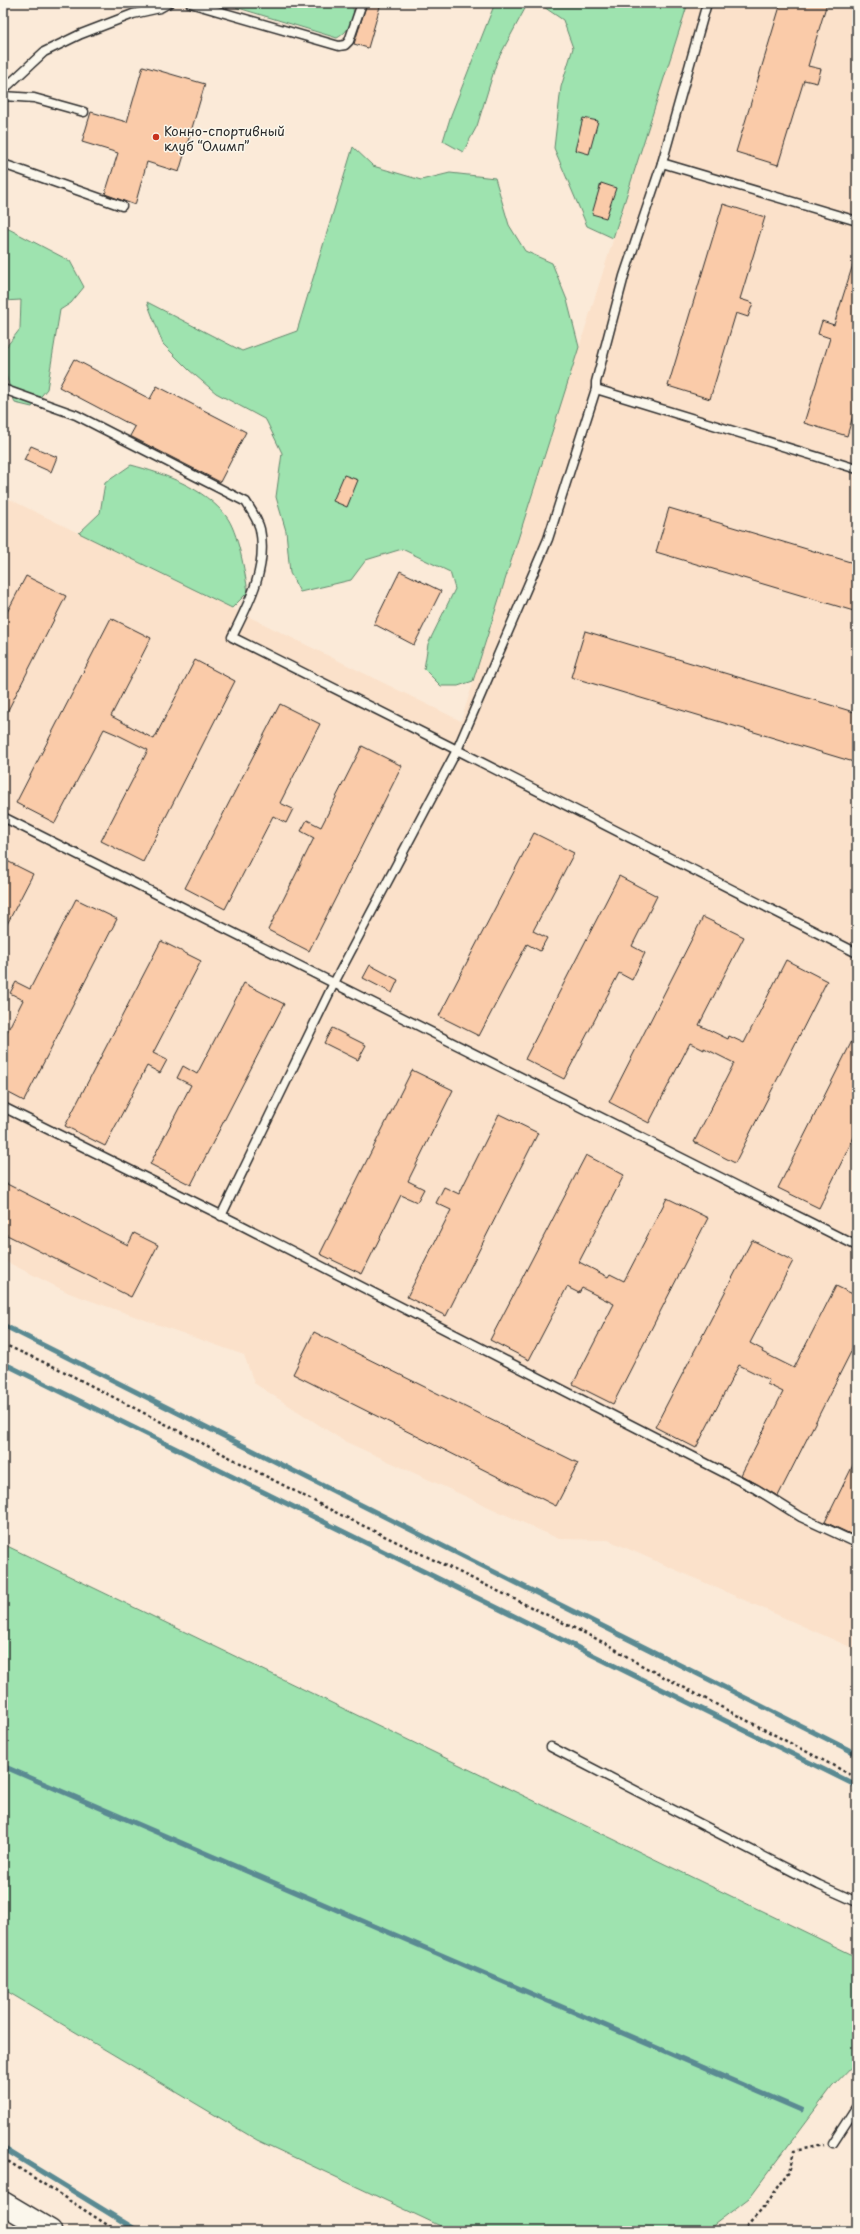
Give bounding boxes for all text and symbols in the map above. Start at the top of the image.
place label: Конно-спортивный клуб “Олимп” [164,121,285,155]
marker: Конно-спортивный клуб “Олимп” [151,132,161,142]

